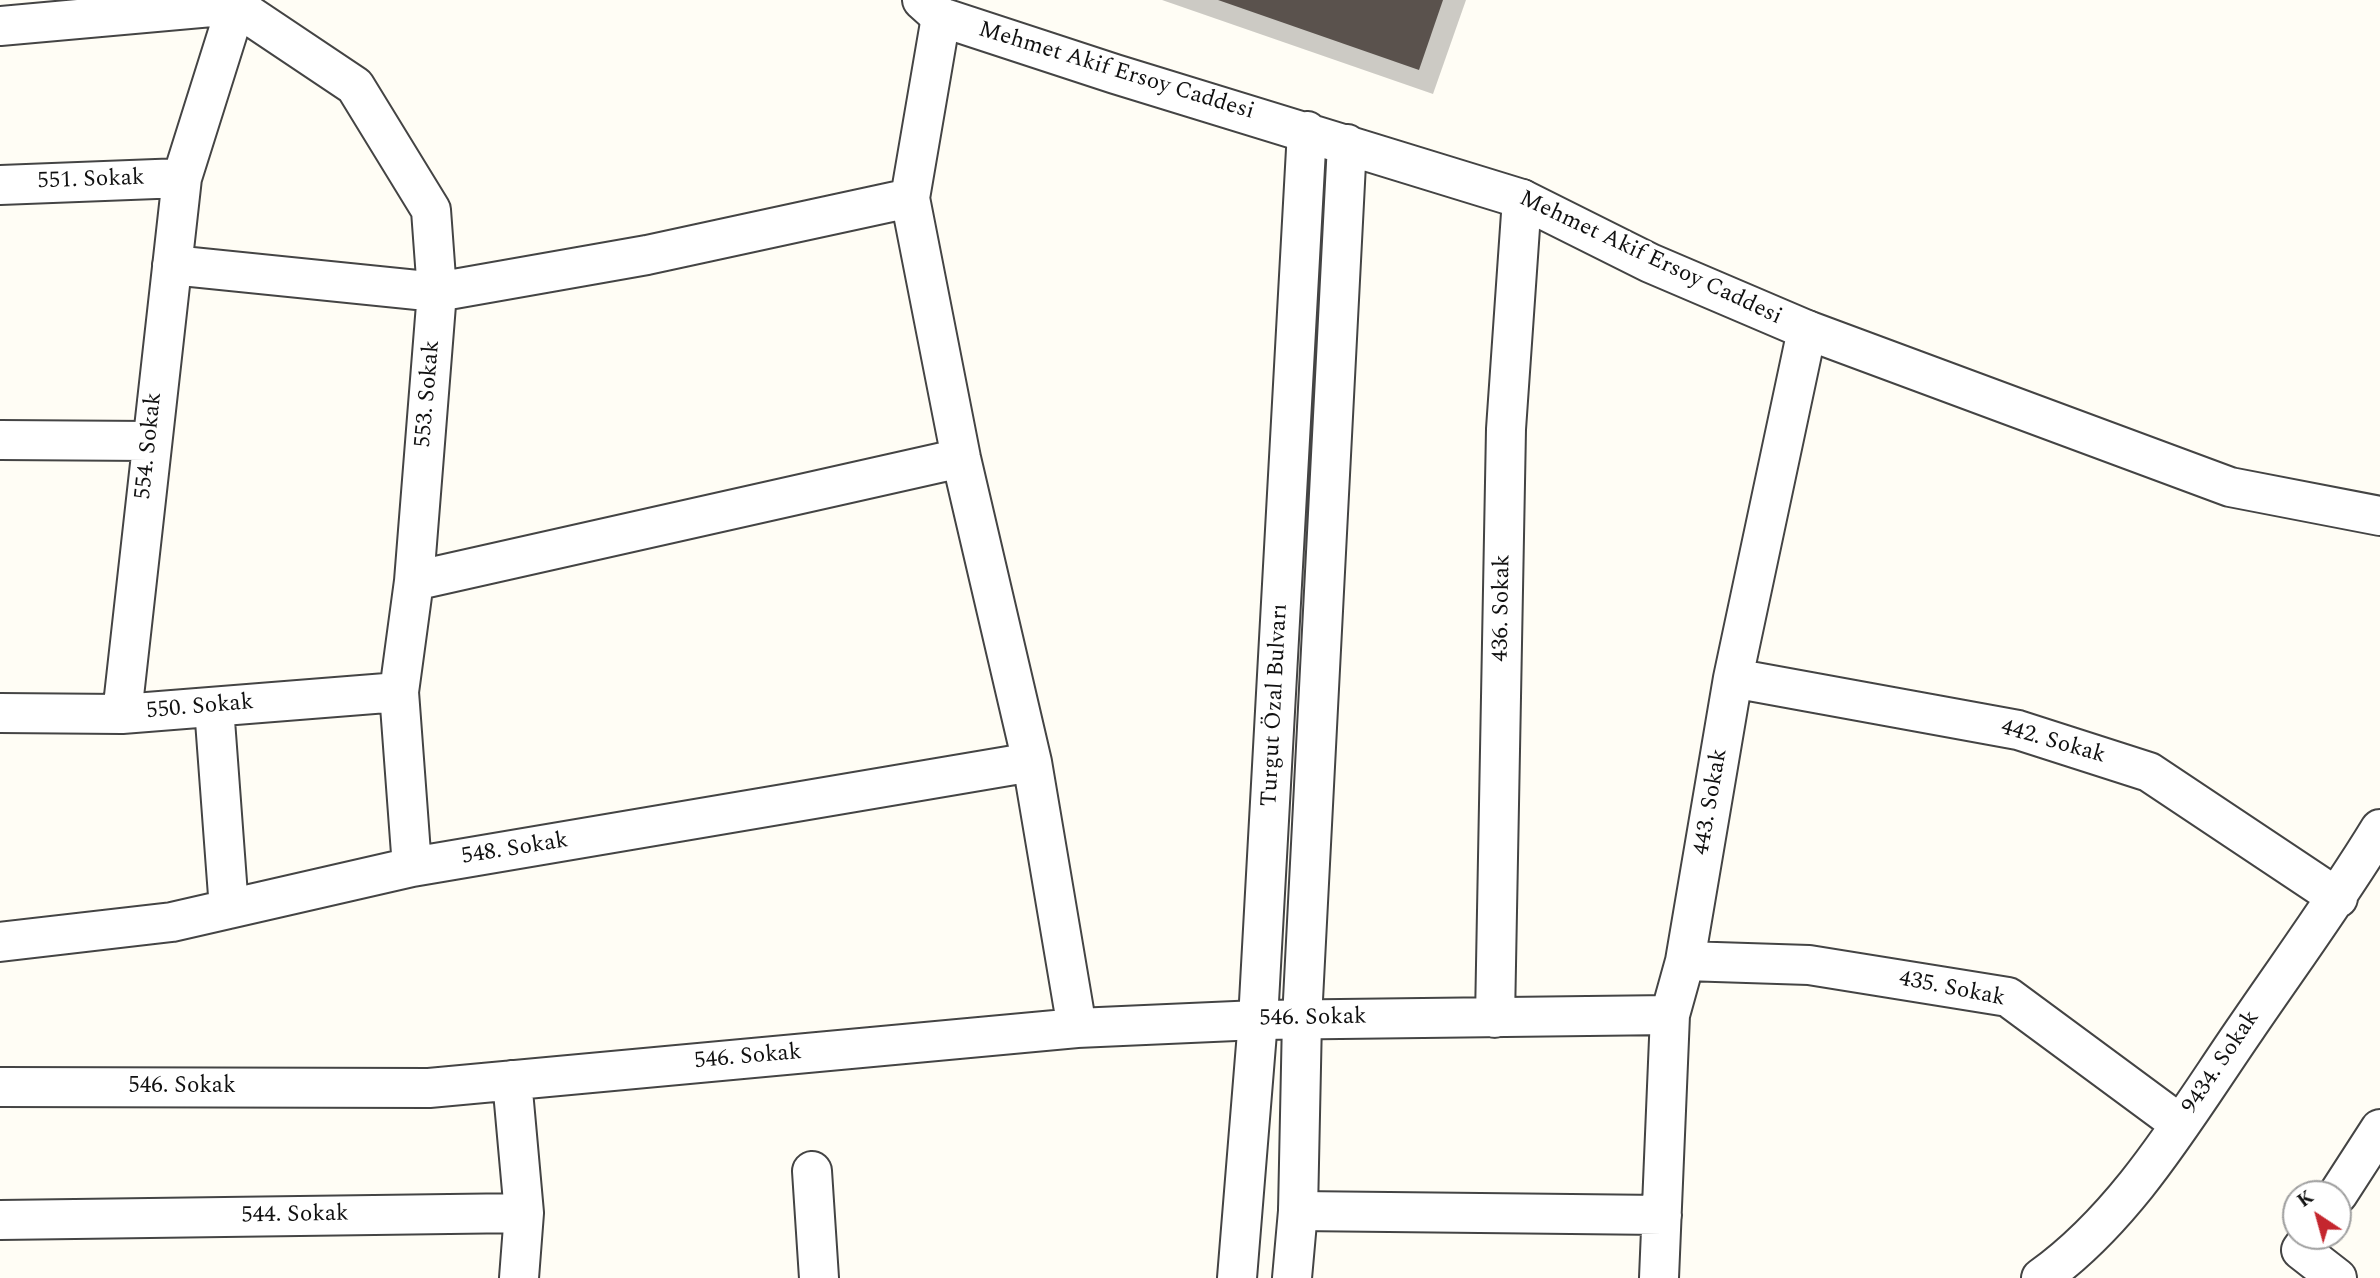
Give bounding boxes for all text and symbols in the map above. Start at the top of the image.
street label: Mehmet Akif Ersoy Caddesi [975,17,1257,127]
street label: 551. Sokak [37,165,145,197]
street label: Mehmet Akif Ersoy Caddesi [1514,186,1786,332]
street label: 553. Sokak [411,339,447,449]
street label: 554. Sokak [131,391,169,501]
street label: 436. Sokak [1488,554,1518,662]
street label: Turgut Özal Bulvarı [1257,603,1295,807]
street label: 550. Sokak [145,690,255,726]
street label: 442. Sokak [1998,715,2108,771]
street label: 443. Sokak [1689,747,1735,857]
street label: 548. Sokak [460,828,570,872]
street label: 435. Sokak [1897,966,2007,1014]
street label: 546. Sokak [1259,1004,1367,1034]
street label: 9434. Sokak [2177,1006,2267,1120]
street label: 546. Sokak [693,1040,803,1076]
street label: 546. Sokak [128,1073,236,1101]
north arrow [2282,1180,2352,1250]
text: K [2291,1183,2320,1215]
street label: 544. Sokak [241,1201,349,1231]

